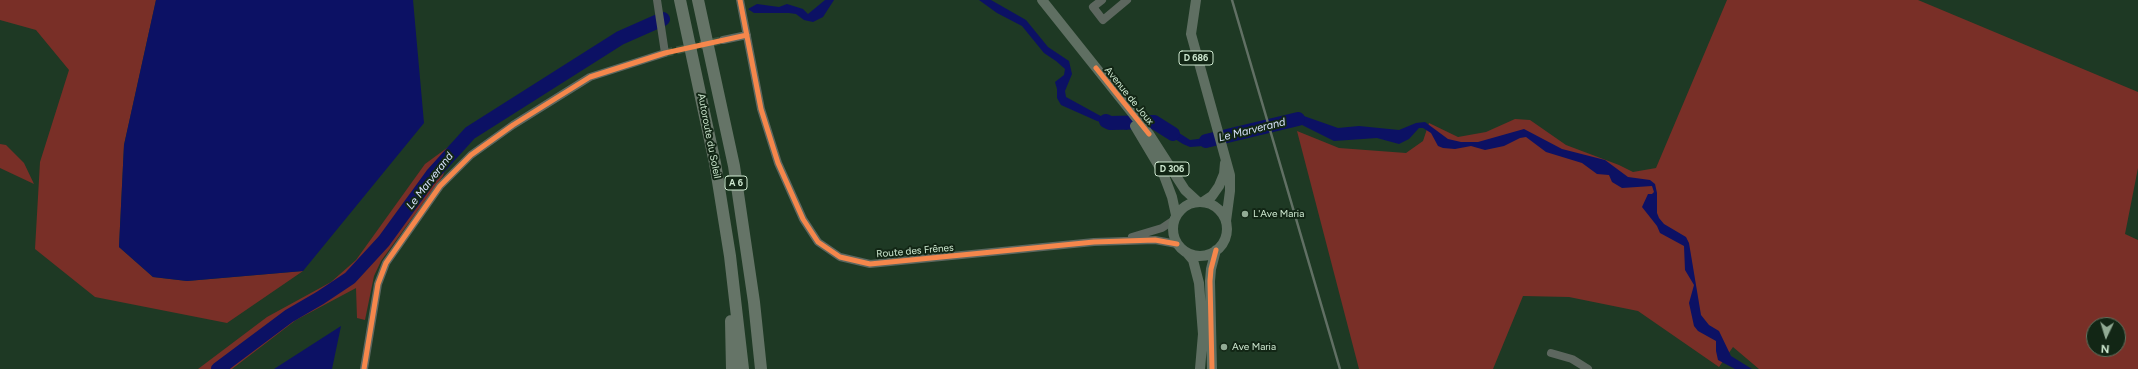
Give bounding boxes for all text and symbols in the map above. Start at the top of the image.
road number: D 686 [1179,51,1213,65]
street label: Avenue de Joux [1102,64,1156,128]
street label: Autoroute du Soleil [695,92,723,180]
water label: Le Marverand [1217,115,1287,145]
water label: Le Marverand [404,150,456,212]
road number: D 306 [1155,162,1189,176]
road number: A 6 [725,176,747,190]
place label: L'Ave Maria [1253,208,1304,220]
marker: L'Ave Maria [1240,209,1250,219]
street label: Route des Frênes [876,242,954,260]
north arrow [2086,317,2126,357]
place label: Ave Maria [1232,341,1276,353]
marker: Ave Maria [1219,342,1229,352]
text: N [2101,342,2110,355]

